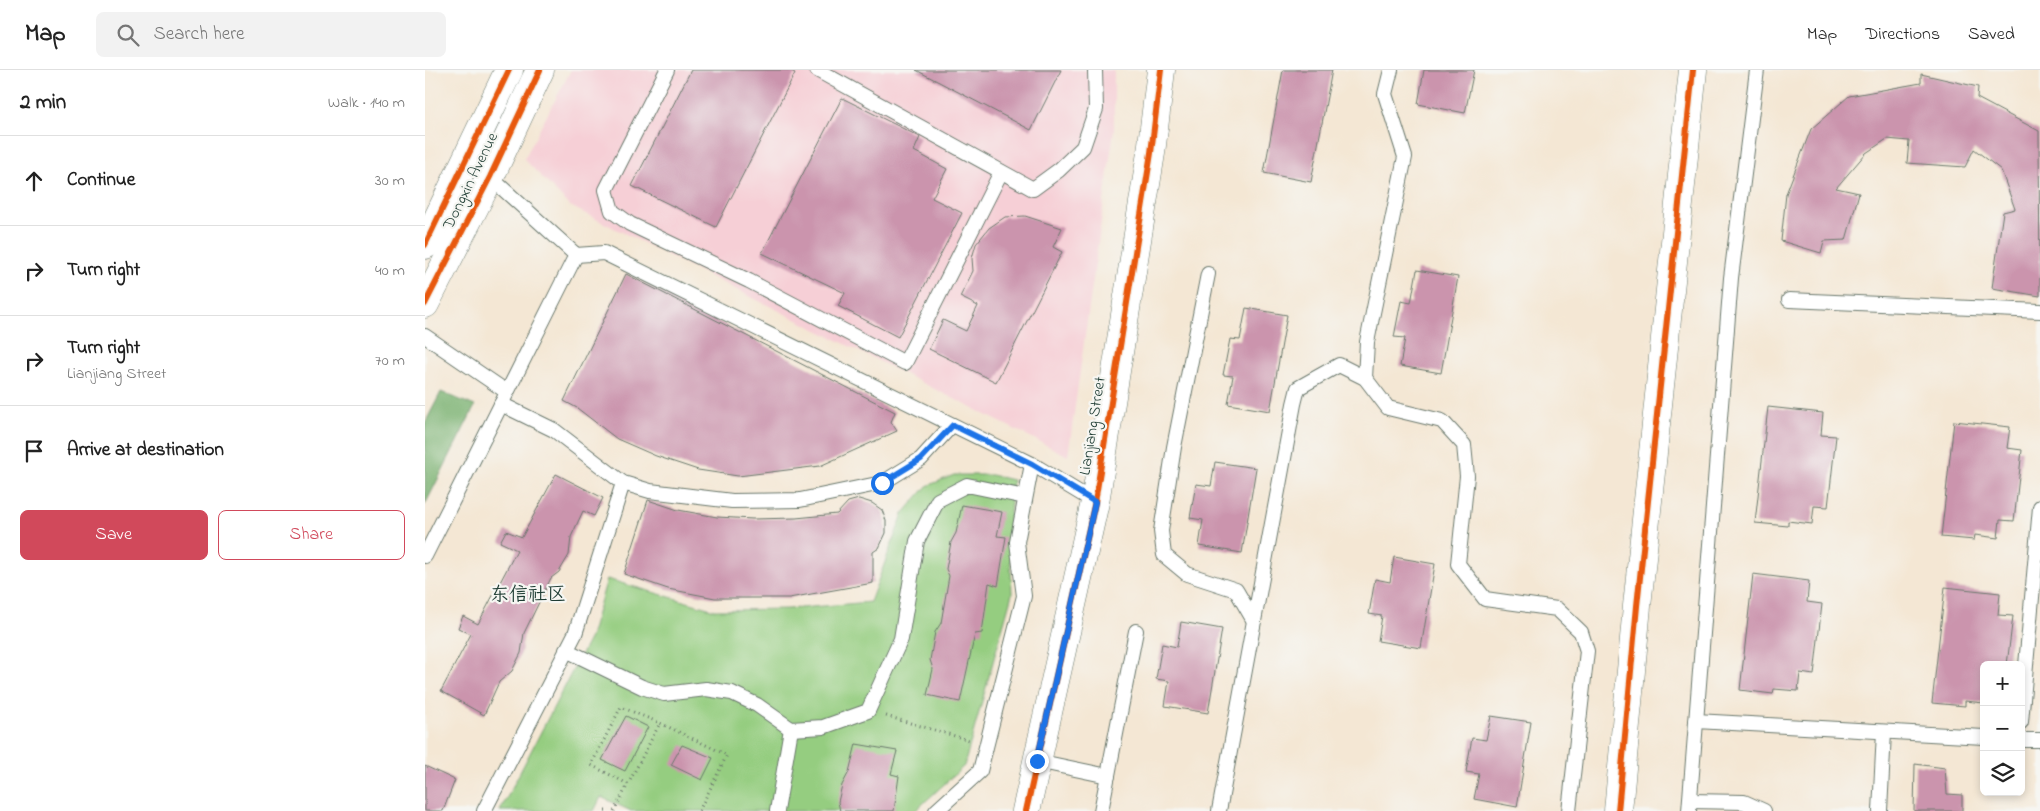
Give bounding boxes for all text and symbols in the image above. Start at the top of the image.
search box [96,12,446,57]
text: Map [25,17,66,52]
icon: search [114,21,142,49]
text: Search here [154,21,245,48]
text: Map [1807,22,1837,48]
text: Directions [1865,22,1940,48]
text: Saved [1968,22,2015,48]
text: 2 min [20,88,66,118]
text: Walk · 140 m [328,91,405,115]
street label: Dongxin Avenue [437,128,505,234]
icon: ahead [20,167,48,195]
text: Continue [67,167,135,194]
text: 30 m [375,169,405,193]
icon: right [20,257,48,285]
text: Turn right [67,257,140,284]
text: 40 m [375,259,405,283]
text: Turn right [67,335,140,362]
icon: right [20,347,48,375]
text: 70 m [375,349,405,373]
text: Lianjiang Street [67,362,166,386]
street label: Lianjiang Street [1073,374,1113,477]
icon: arrive [20,437,48,465]
text: Arrive at destination [67,437,224,464]
route start [871,472,894,495]
button: Save [20,510,208,560]
button: Share [218,510,405,560]
district label: 东信社区 [490,582,566,609]
map controls [1980,661,2025,796]
button: + [1980,661,2025,706]
button: − [1980,706,2025,751]
route end [1026,750,1049,773]
button: layers [1980,751,2025,796]

